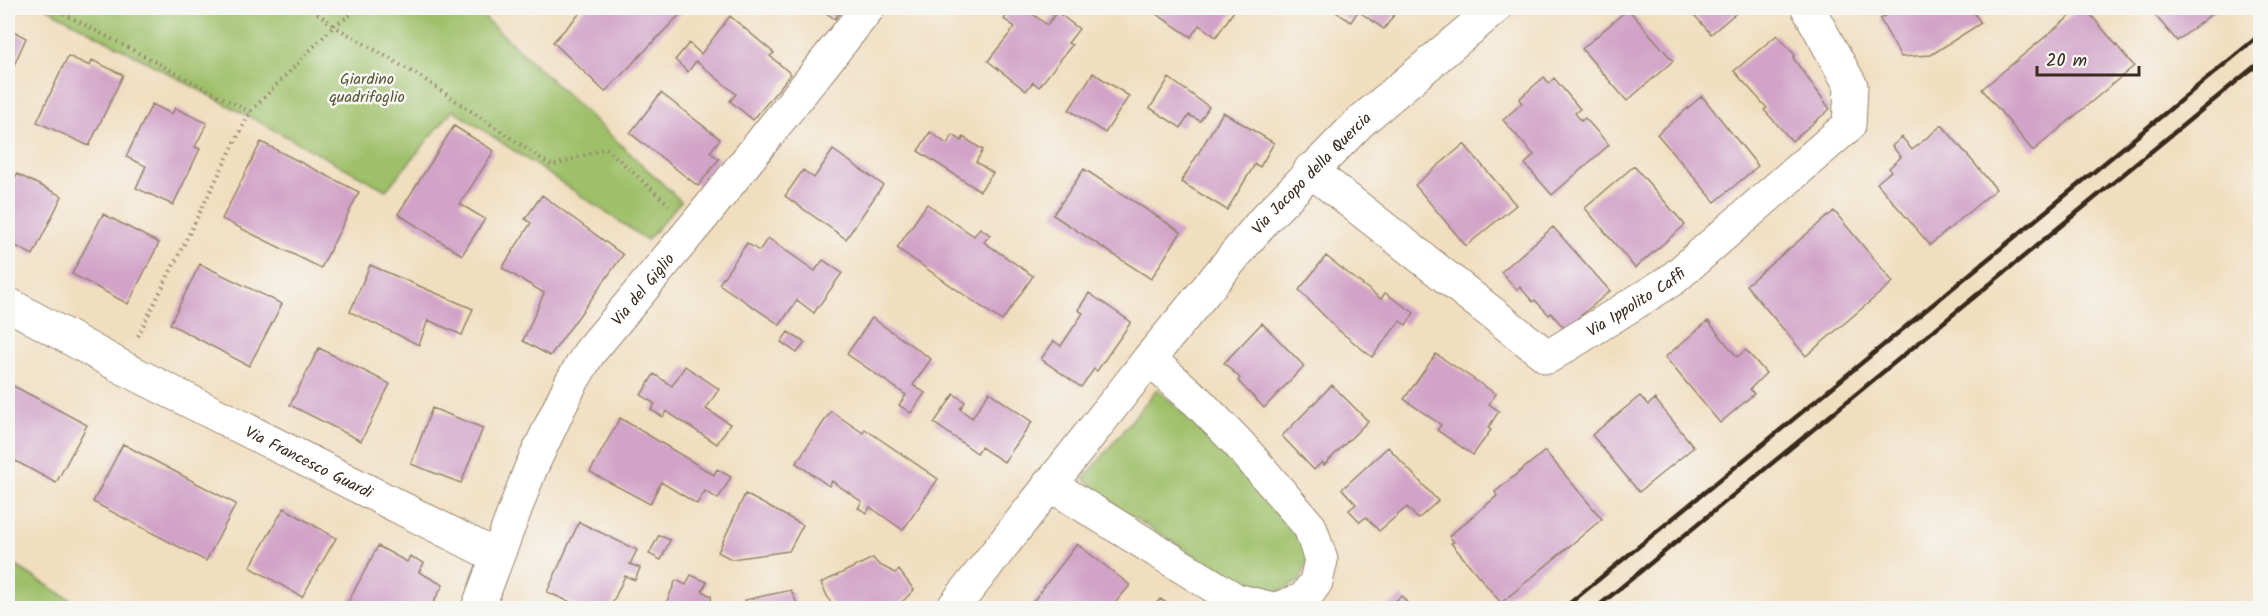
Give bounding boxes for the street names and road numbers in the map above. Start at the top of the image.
street label: Via Jacopo della Quercia [1246,107,1377,240]
street label: Via del Giglio [606,248,681,332]
street label: Via Ippolito Caffi [1582,262,1692,344]
street label: Via Francesco Guardi [240,420,378,506]

